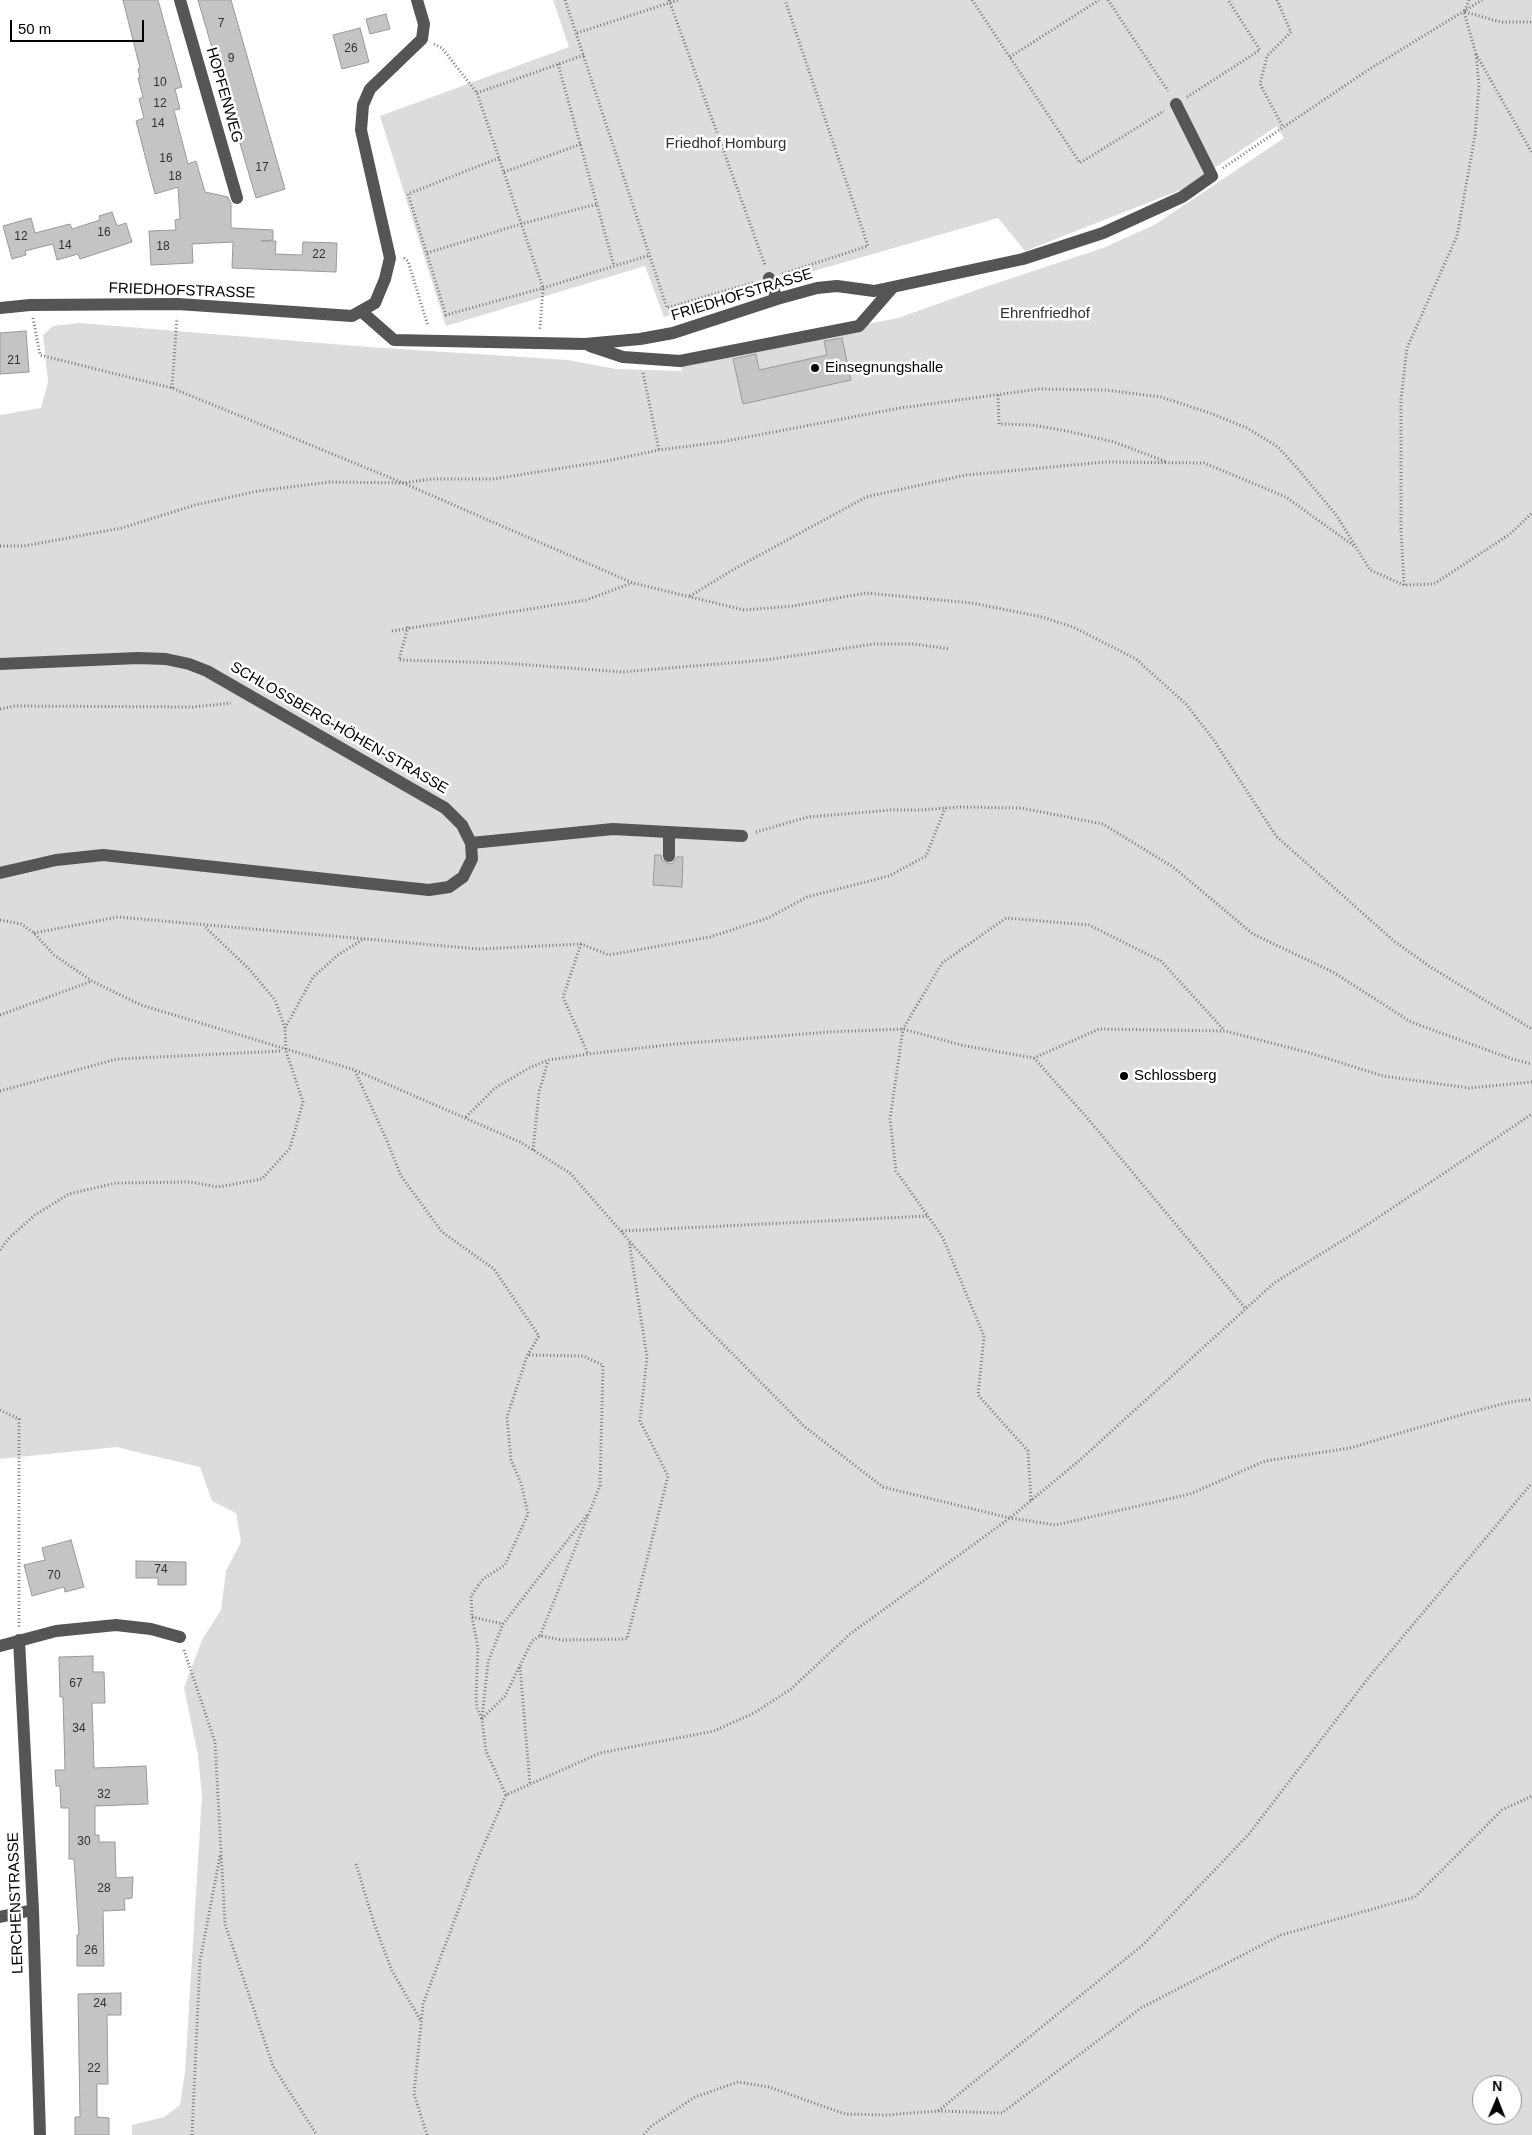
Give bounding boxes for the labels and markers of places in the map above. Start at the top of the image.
place label: Einsegnungshalle [825,359,943,377]
marker: Einsegnungshalle [809,362,821,374]
place label: Schlossberg [1134,1067,1217,1085]
marker: Schlossberg [1118,1070,1130,1082]

